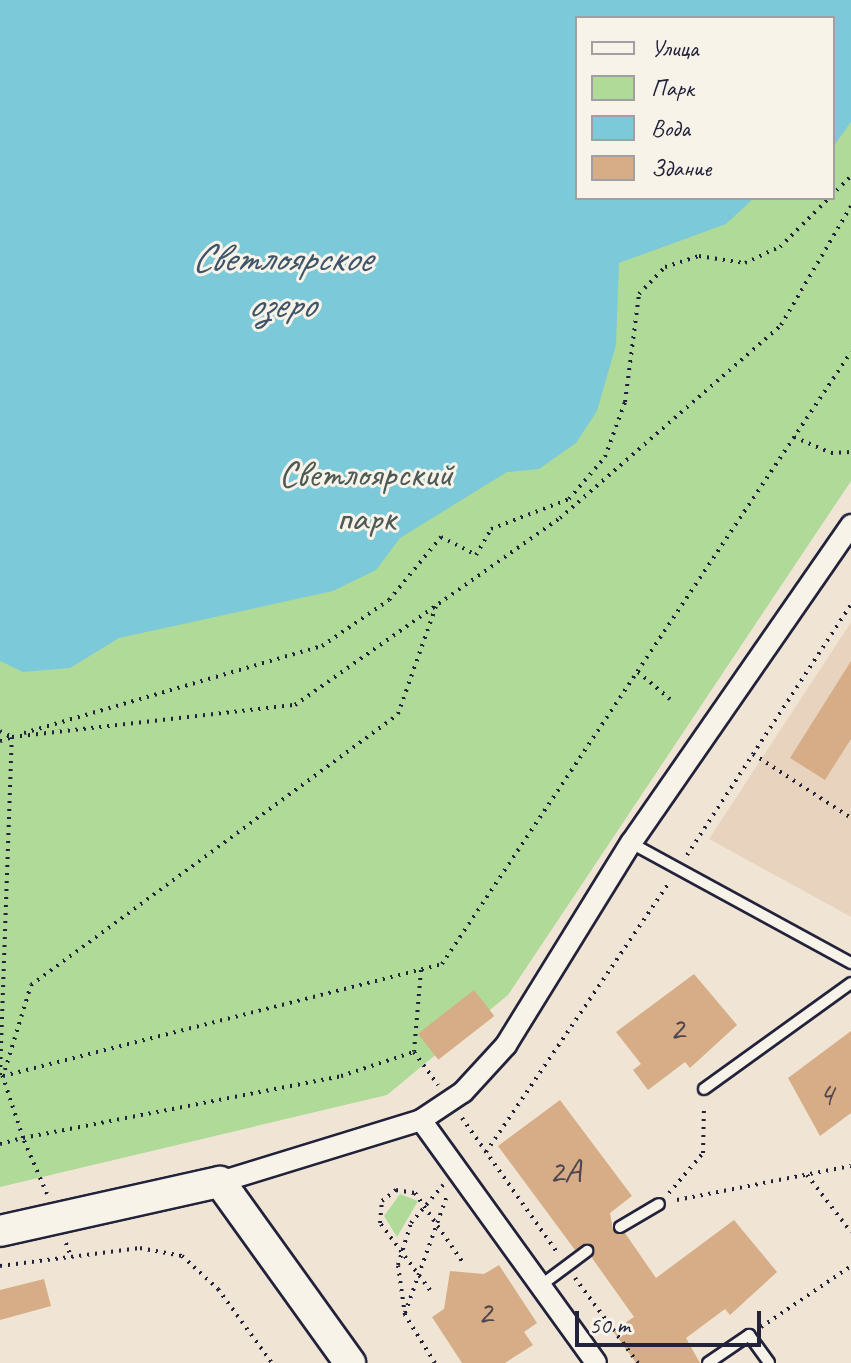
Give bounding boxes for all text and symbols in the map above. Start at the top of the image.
legend [575,16,835,200]
text: Улица [651,33,699,63]
text: Парк [651,73,694,103]
text: Вода [651,113,690,143]
text: Здание [651,153,711,183]
water label: Светлоярское озеро [191,234,371,328]
park label: Светлоярский парк [279,451,453,540]
house number: 2 [669,1008,685,1048]
house number: 4 [818,1074,834,1114]
house number: 2А [549,1151,581,1191]
house number: 2 [477,1292,493,1332]
scale bar [579,1295,765,1345]
text: 50 m [589,1310,630,1340]

